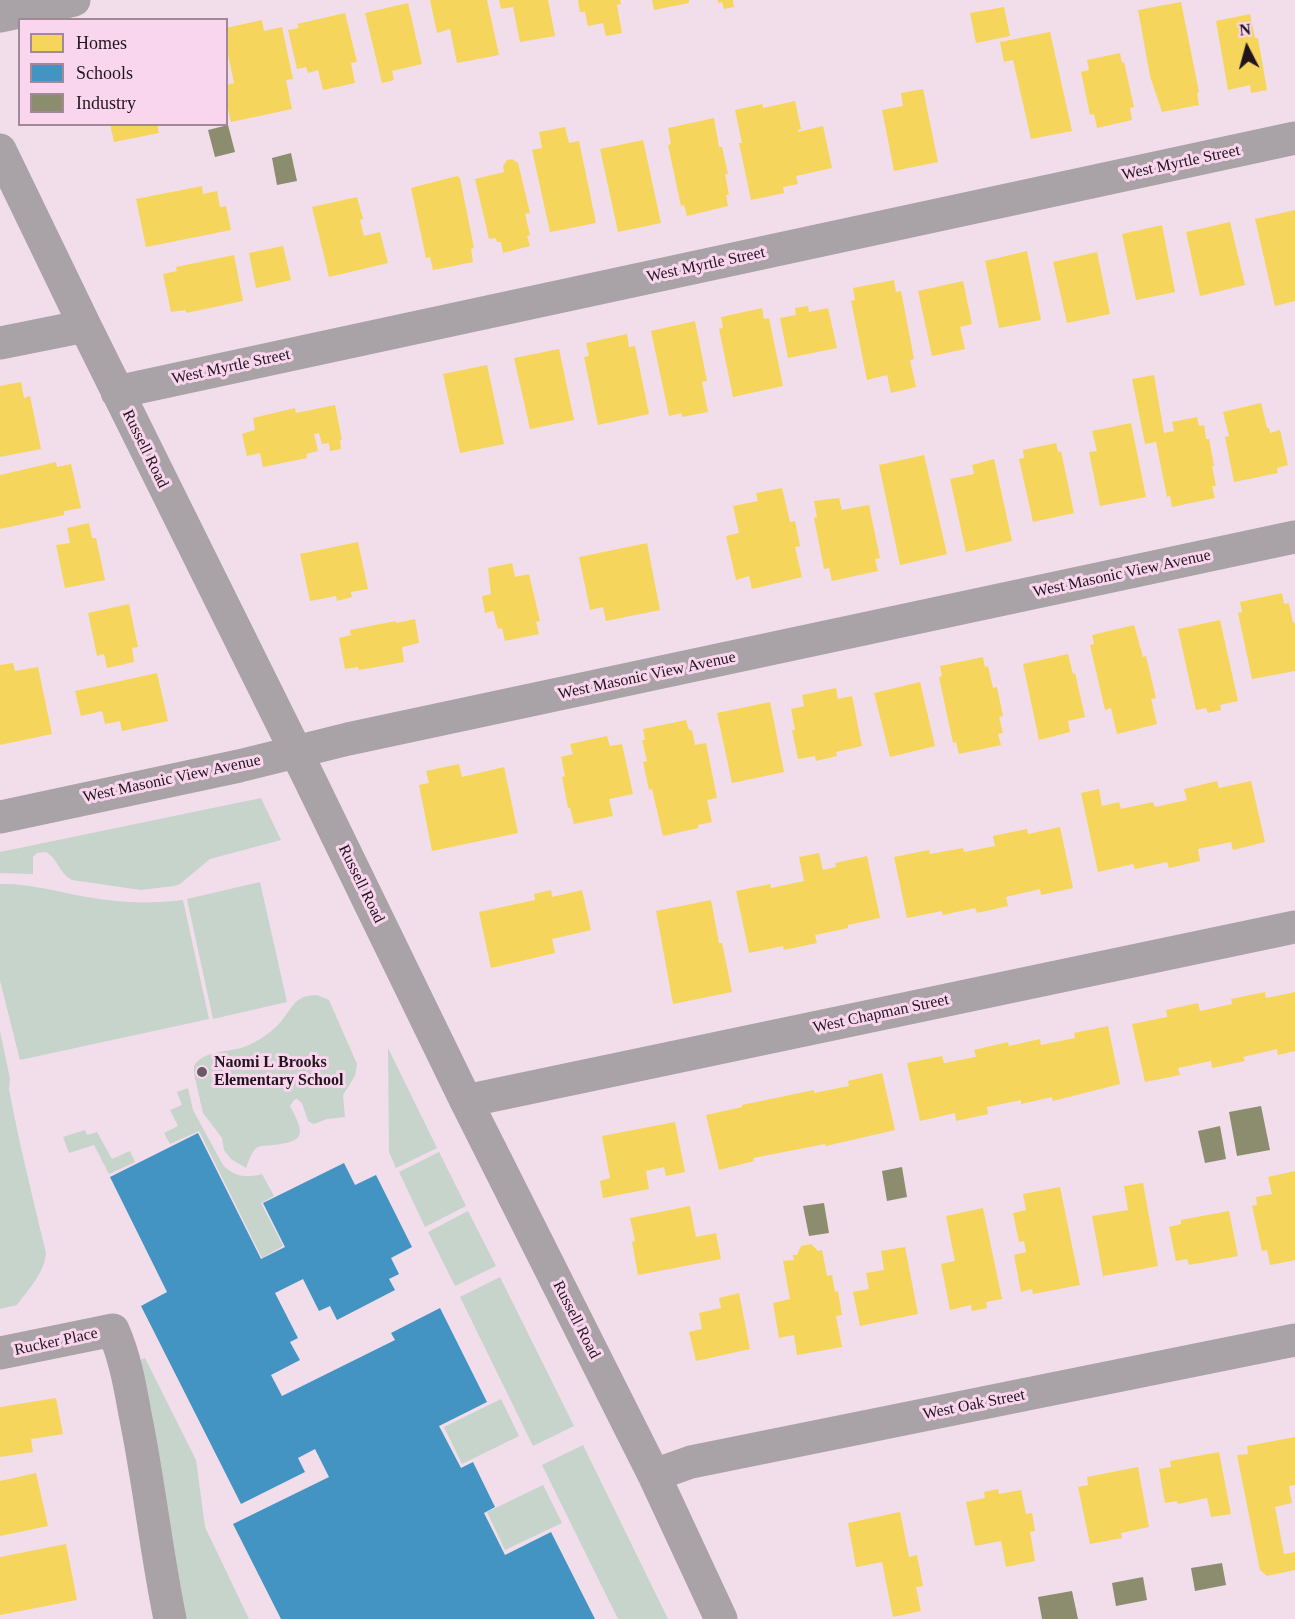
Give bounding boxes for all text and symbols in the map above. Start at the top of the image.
legend [18,18,228,126]
north arrow [1217,18,1277,78]
text: N [1238,21,1252,39]
text: Homes [76,33,127,53]
text: Schools [76,63,133,83]
text: Industry [76,93,136,113]
street label: West Myrtle Street [1120,141,1242,185]
street label: West Myrtle Street [645,243,767,287]
street label: West Myrtle Street [170,345,292,389]
street label: Russell Road [118,407,172,491]
street label: West Masonic View Avenue [1032,546,1212,602]
street label: West Masonic View Avenue [557,648,737,704]
street label: West Masonic View Avenue [82,751,262,807]
street label: Russell Road [334,842,388,926]
street label: West Chapman Street [811,990,951,1038]
place label: Naomi L Brooks Elementary School [214,1053,343,1091]
marker: Naomi L Brooks Elementary School [195,1065,209,1079]
street label: Russell Road [548,1278,604,1362]
street label: Rucker Place [13,1324,99,1360]
street label: West Oak Street [921,1386,1027,1424]

